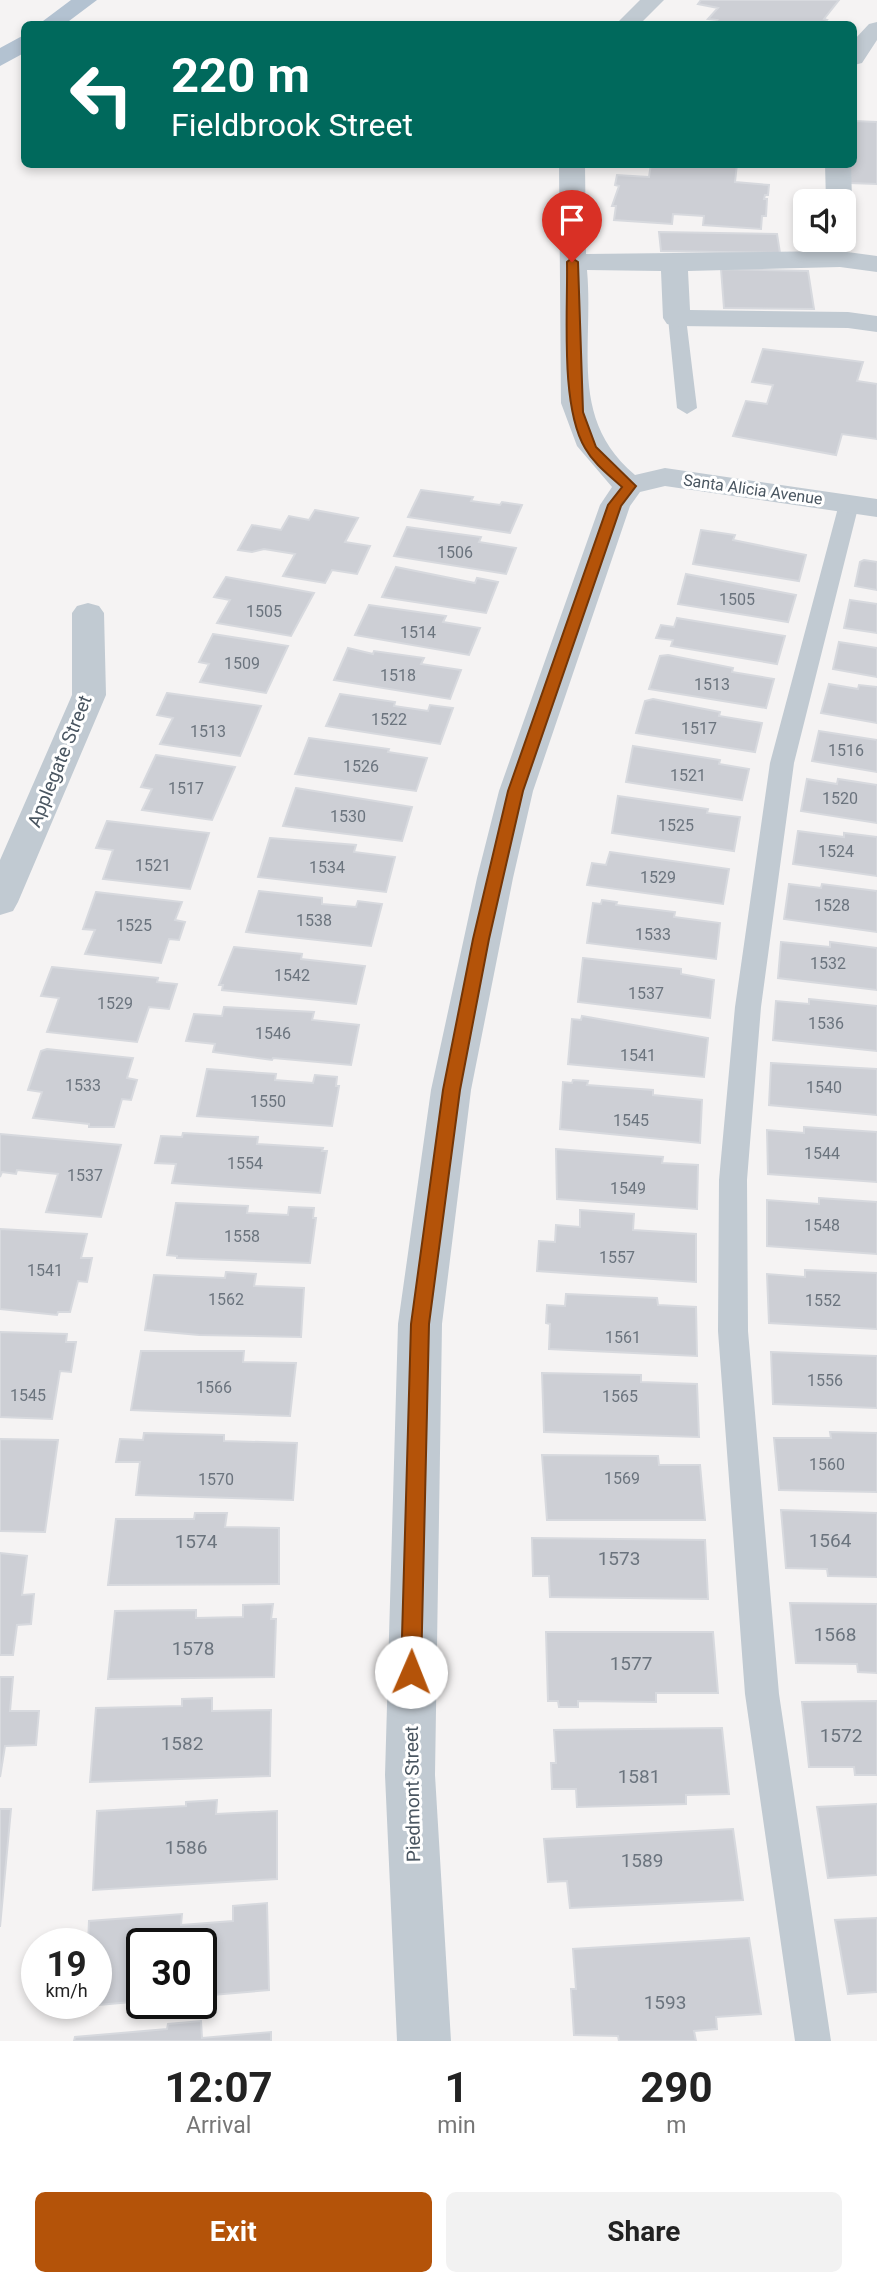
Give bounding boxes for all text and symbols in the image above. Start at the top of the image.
text: 220 m [171,47,310,104]
icon: left [56,49,147,140]
text: Fieldbrook Street [171,106,413,144]
map controls [793,189,856,252]
button: sound [793,189,856,252]
pin [542,190,602,262]
icon: arrive [553,201,591,239]
street label: Santa Alicia Avenue [682,470,824,509]
house number: 1506 [437,543,473,562]
house number: 1505 [719,590,755,609]
house number: 1505 [246,602,282,621]
house number: 1514 [400,623,436,642]
house number: 1509 [224,654,260,673]
house number: 1518 [380,666,416,685]
house number: 1513 [694,675,730,694]
street label: Applegate Street [22,692,96,831]
house number: 1522 [371,710,407,729]
house number: 1517 [681,719,717,738]
house number: 1513 [190,722,226,741]
house number: 1516 [828,741,864,760]
house number: 1526 [343,757,379,776]
house number: 1521 [670,766,706,785]
house number: 1517 [168,779,204,798]
house number: 1520 [822,789,858,808]
house number: 1530 [330,807,366,826]
house number: 1525 [658,816,694,835]
house number: 1524 [818,842,854,861]
house number: 1521 [135,856,171,875]
house number: 1534 [309,858,345,877]
house number: 1529 [640,868,676,887]
house number: 1528 [814,896,850,915]
house number: 1538 [296,911,332,930]
house number: 1525 [116,916,152,935]
house number: 1533 [635,925,671,944]
house number: 1532 [810,954,846,973]
house number: 1542 [274,966,310,985]
house number: 1537 [628,984,664,1003]
house number: 1529 [97,994,133,1013]
house number: 1536 [808,1014,844,1033]
house number: 1546 [255,1024,291,1043]
house number: 1541 [620,1046,656,1065]
house number: 1533 [65,1076,101,1095]
house number: 1540 [806,1078,842,1097]
house number: 1550 [250,1092,286,1111]
house number: 1545 [613,1111,649,1130]
house number: 1544 [804,1144,840,1163]
house number: 1554 [227,1154,263,1173]
house number: 1537 [67,1166,103,1185]
house number: 1549 [610,1179,646,1198]
house number: 1548 [804,1216,840,1235]
house number: 1558 [224,1227,260,1246]
house number: 1557 [599,1248,635,1267]
house number: 1541 [27,1261,63,1280]
house number: 1562 [208,1290,244,1309]
house number: 1552 [805,1291,841,1310]
house number: 1561 [605,1328,641,1347]
house number: 1556 [807,1371,843,1390]
house number: 1566 [196,1378,232,1397]
house number: 1545 [10,1386,46,1405]
house number: 1565 [602,1387,638,1406]
house number: 1560 [809,1455,845,1474]
house number: 1569 [604,1469,640,1488]
house number: 1570 [198,1470,234,1489]
house number: 1564 [809,1529,852,1552]
house number: 1574 [175,1530,218,1553]
house number: 1573 [598,1547,640,1570]
house number: 1568 [814,1623,856,1646]
position arrow [374,1635,448,1709]
house number: 1578 [172,1637,214,1660]
house number: 1577 [610,1652,652,1675]
house number: 1572 [820,1724,862,1747]
street label: Piedmont Street [400,1726,425,1862]
house number: 1582 [161,1732,203,1755]
house number: 1581 [618,1765,660,1788]
house number: 1586 [165,1836,207,1859]
house number: 1589 [621,1849,663,1872]
speed limit sign: 30 [126,1928,217,2019]
text: 19 [46,1944,87,1985]
text: km/h [45,1980,88,2001]
house number: 1593 [644,1991,686,2014]
text: 12:07 [165,2063,273,2112]
text: 1 [444,2063,469,2112]
text: 290 [640,2063,713,2112]
text: Arrival [186,2112,251,2139]
text: min [437,2112,476,2139]
text: m [666,2112,686,2139]
button: Exit [35,2192,432,2272]
button: Share [446,2192,842,2272]

